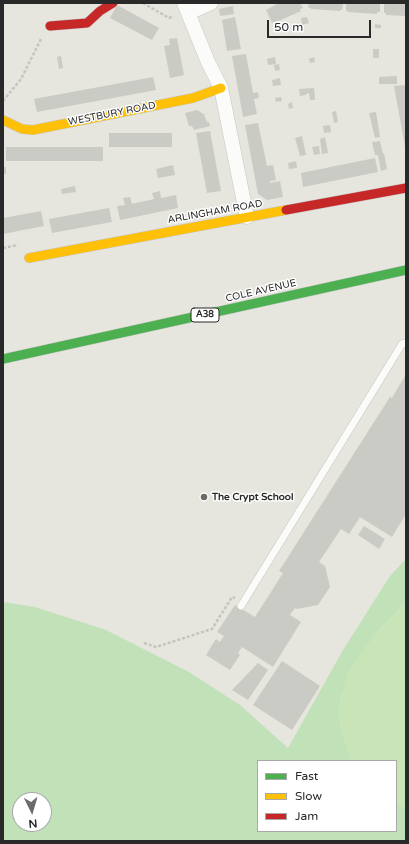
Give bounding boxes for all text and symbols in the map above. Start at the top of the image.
scale bar [269,12,373,38]
text: 50 m [274,20,303,34]
street label: WESTBURY ROAD [67,100,157,128]
street label: ARLINGHAM ROAD [167,198,263,226]
street label: COLE AVENUE [225,277,297,305]
road number: A38 [191,308,219,322]
place label: The Crypt School [212,491,293,503]
marker: The Crypt School [199,492,209,502]
legend [257,760,397,832]
text: Fast [295,769,318,783]
text: Slow [295,789,322,803]
north arrow [12,792,52,832]
text: Jam [295,809,318,823]
text: N [28,817,38,830]

